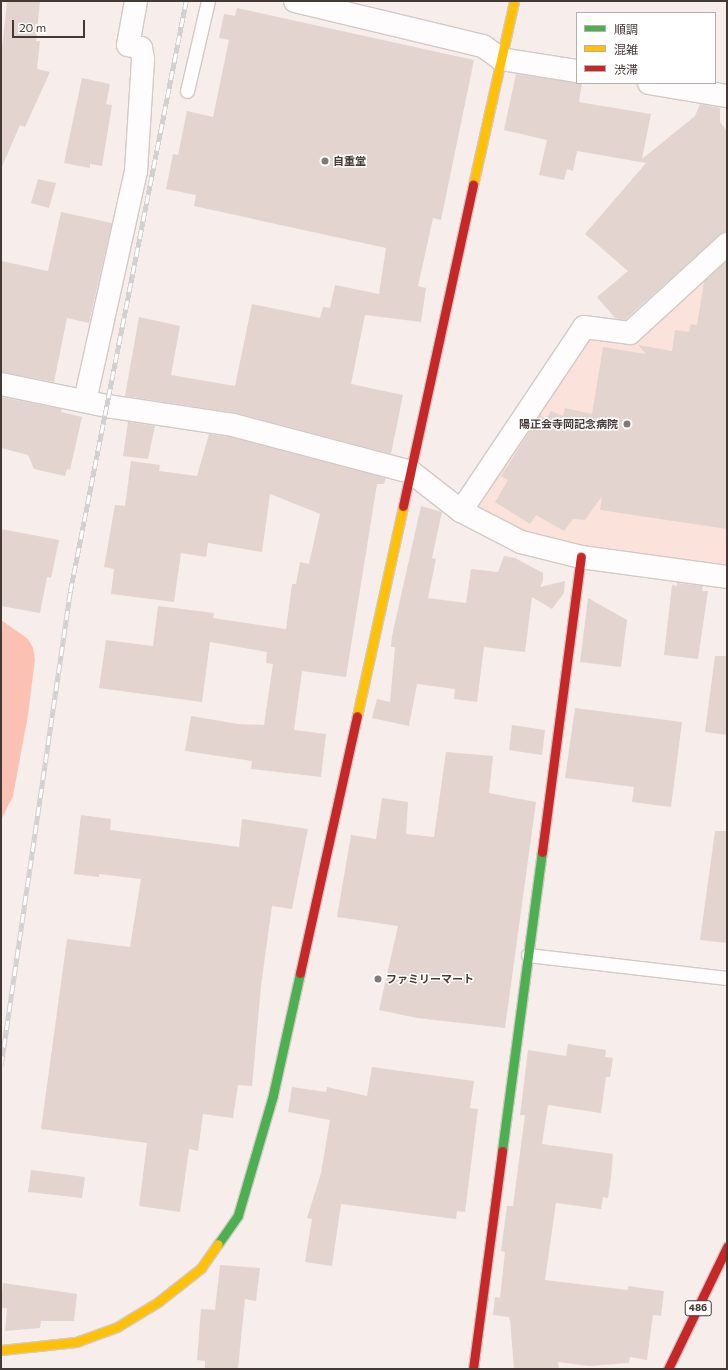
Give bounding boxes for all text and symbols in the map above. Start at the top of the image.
scale bar [14,12,87,38]
legend [576,12,716,84]
text: 20 m [19,20,46,34]
text: 順調 [614,22,638,36]
text: 混雑 [614,42,638,56]
text: 渋滞 [614,62,638,76]
place label: 自重堂 [333,154,366,168]
marker: 自重堂 [320,156,330,166]
place label: 陽正会寺岡記念病院 [519,417,618,431]
marker: 陽正会寺岡記念病院 [621,418,633,430]
place label: ファミリーマート [386,972,474,986]
marker: ファミリーマート [373,974,383,984]
road number: 486 [684,1300,712,1316]

